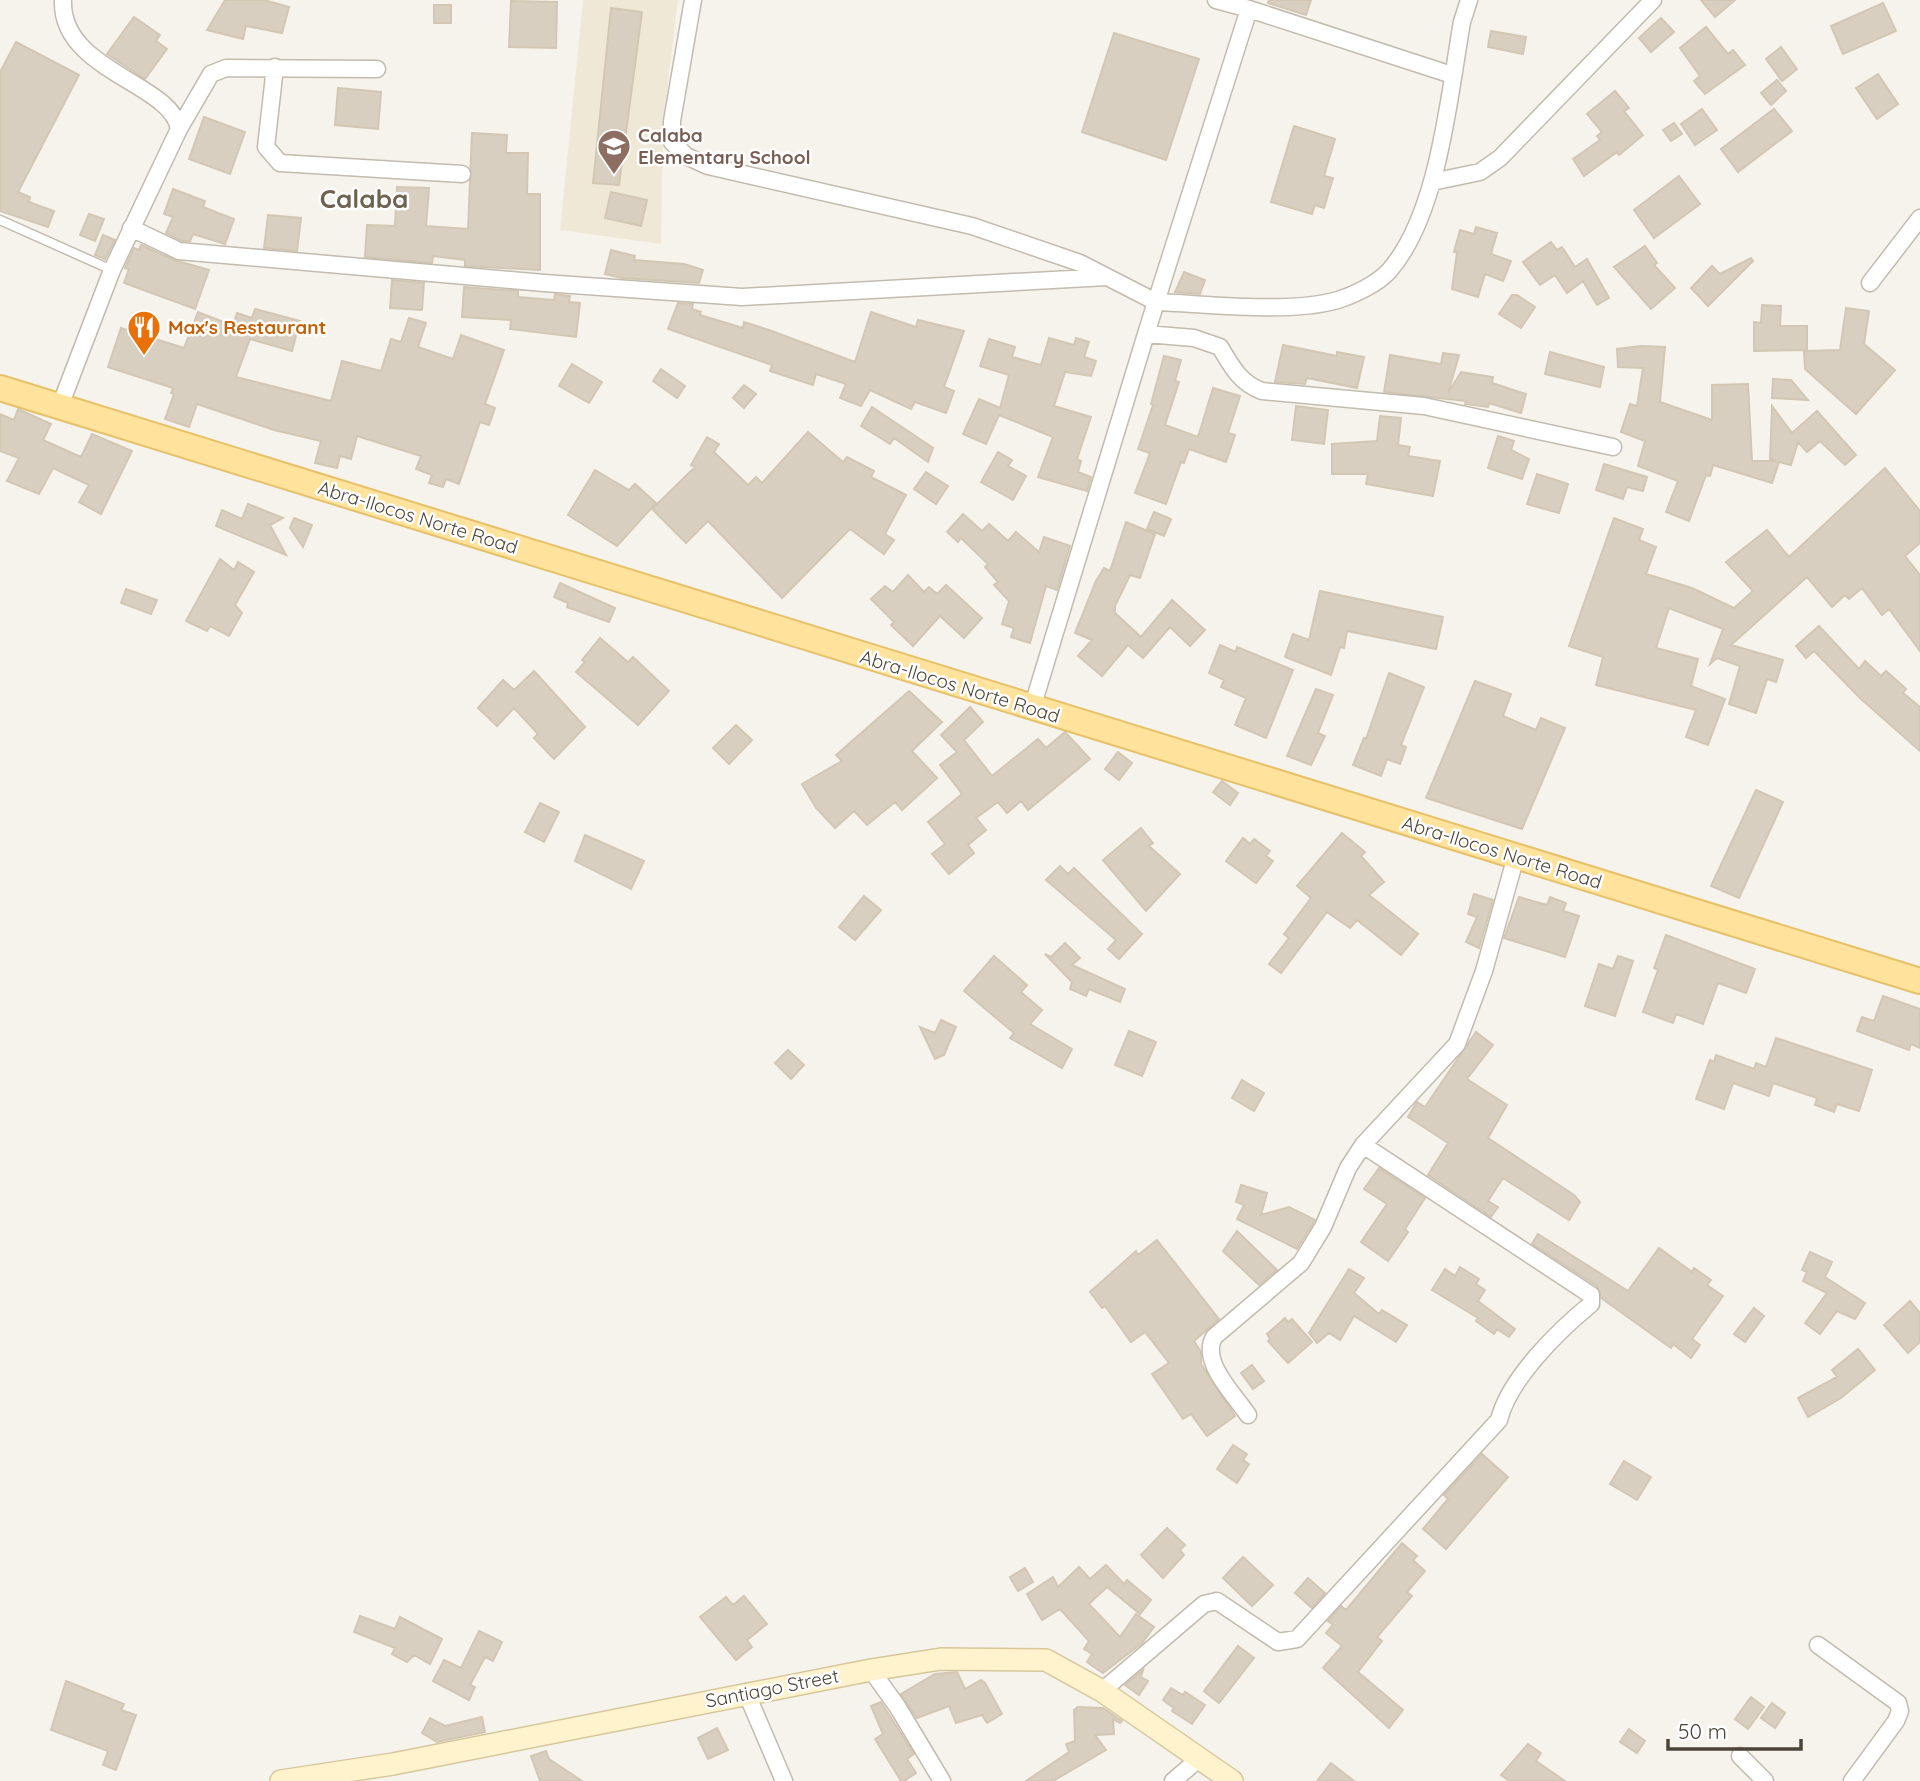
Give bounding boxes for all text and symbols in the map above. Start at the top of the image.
place label: Calaba Elementary School [638,123,811,169]
school or university icon: Calaba Elementary School [595,127,633,176]
district label: Calaba [320,182,408,215]
restaurant icon: Max's Restaurant [125,308,163,357]
place label: Max's Restaurant [168,315,326,339]
street label: Abra-Ilocos Norte Road [315,475,521,559]
street label: Abra-Ilocos Norte Road [857,644,1063,728]
street label: Abra-Ilocos Norte Road [1399,810,1605,894]
street label: Santiago Street [703,1663,841,1713]
scale bar [1668,1708,1801,1752]
text: 50 m [1678,1718,1727,1744]

